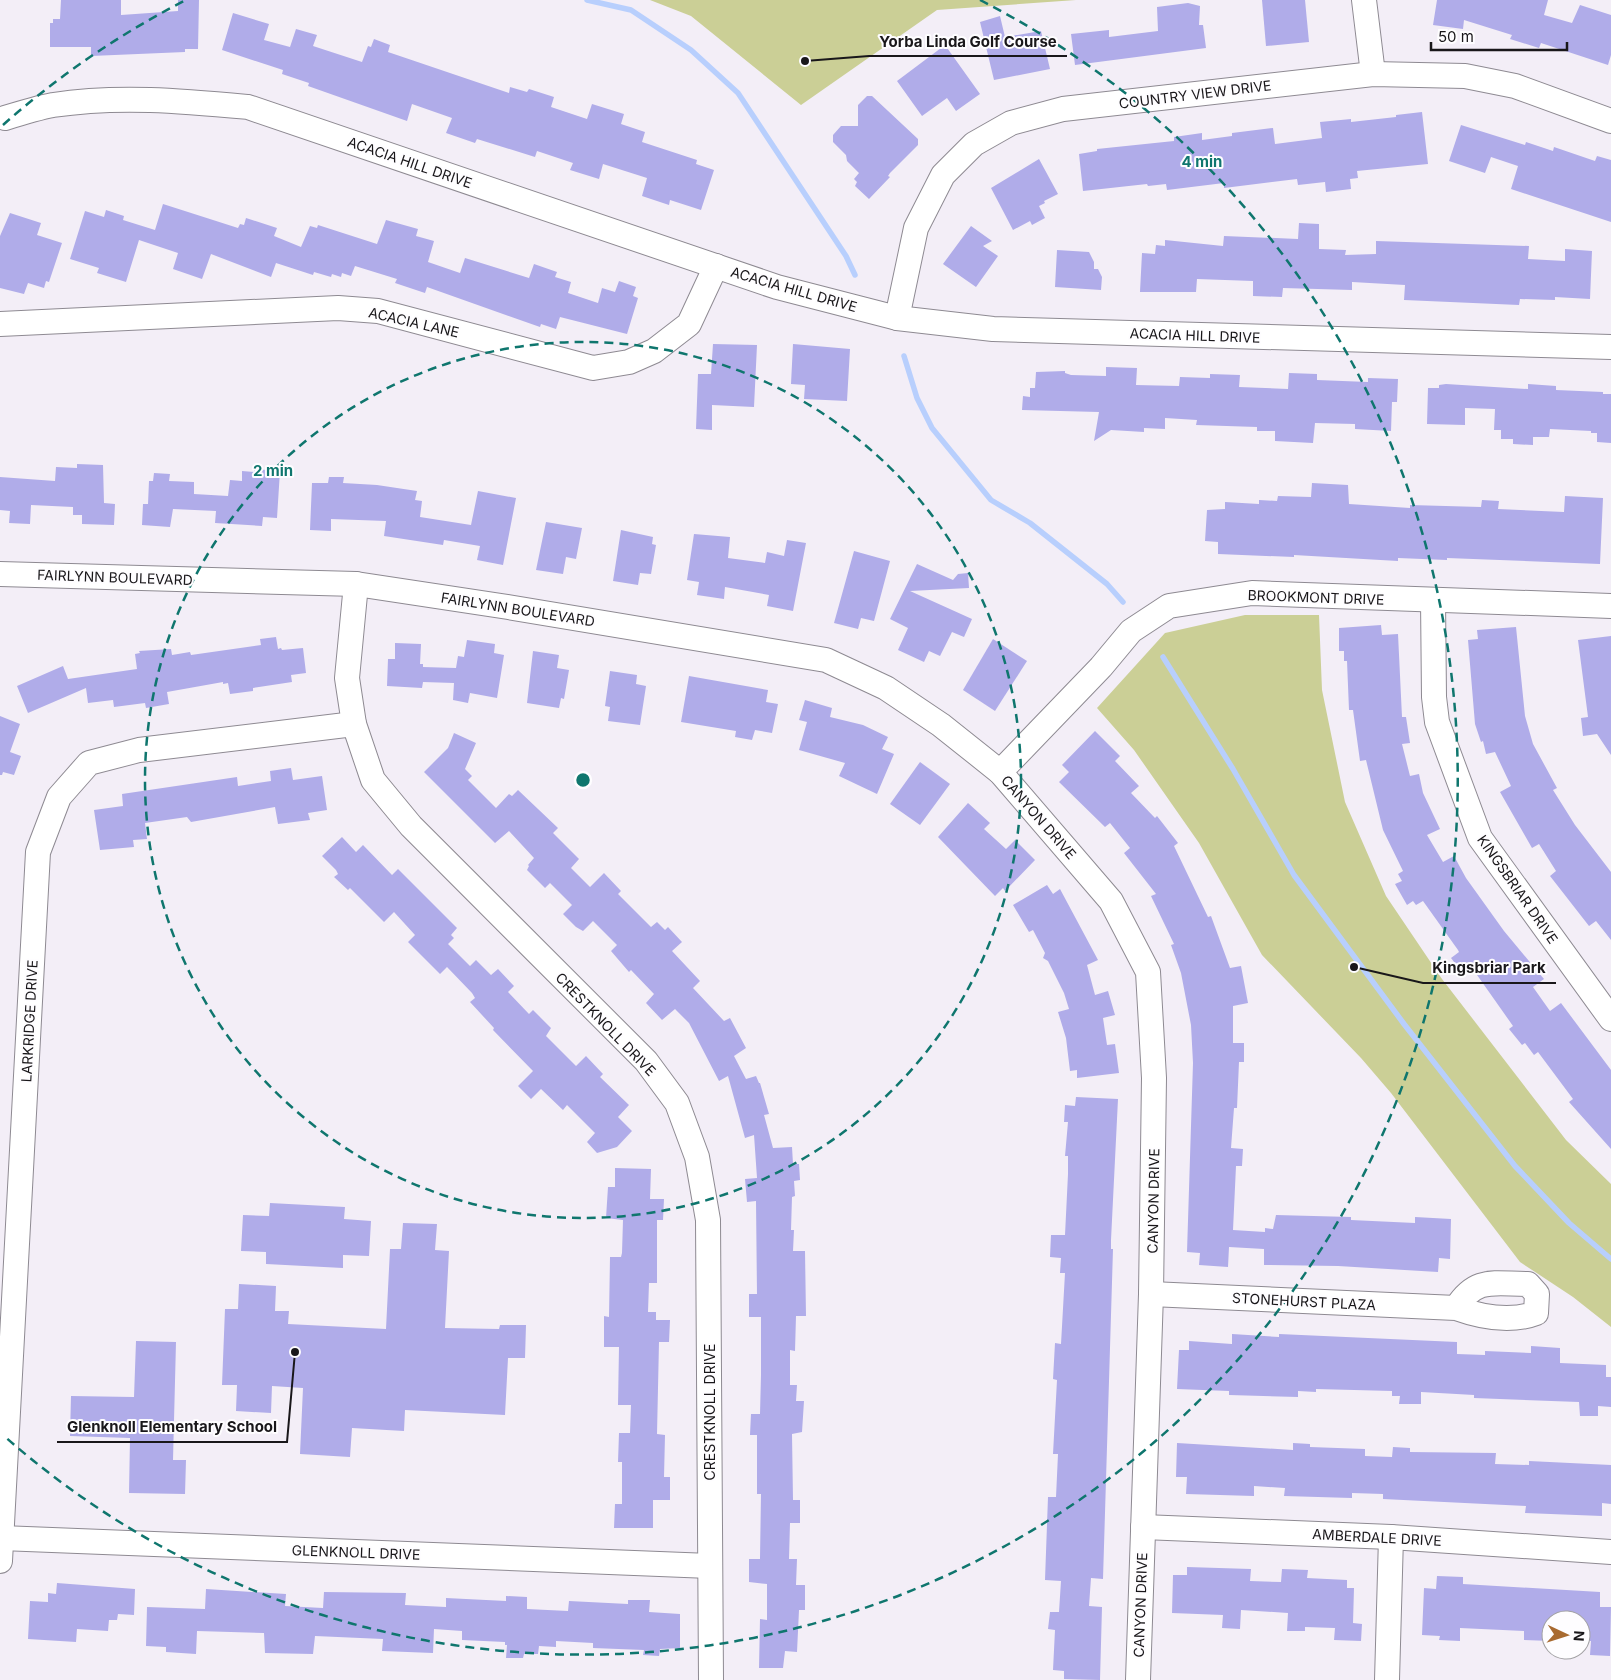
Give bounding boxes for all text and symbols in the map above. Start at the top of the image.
scale bar [1431,20,1567,52]
callout: Yorba Linda Golf Course [869,26,1067,56]
text: 50 m [1438,27,1474,46]
text: Yorba Linda Golf Course [879,32,1057,51]
street label: COUNTRY VIEW DRIVE [1118,76,1272,112]
street label: ACACIA HILL DRIVE [345,133,475,191]
text: 4 min [1182,152,1222,171]
street label: ACACIA HILL DRIVE [729,263,859,315]
street label: ACACIA LANE [367,303,461,341]
street label: ACACIA HILL DRIVE [1129,324,1261,346]
text: 2 min [253,461,293,480]
street label: FAIRLYNN BOULEVARD [37,566,193,588]
street label: BROOKMONT DRIVE [1247,586,1385,608]
street label: FAIRLYNN BOULEVARD [440,588,596,630]
centre of rings [574,771,592,789]
street label: CANYON DRIVE [998,772,1080,862]
street label: KINGSBRIAR DRIVE [1474,831,1562,947]
callout: Kingsbriar Park [1423,953,1556,983]
text: Kingsbriar Park [1432,958,1546,977]
street label: LARKRIDGE DRIVE [17,959,41,1083]
street label: CRESTKNOLL DRIVE [552,969,660,1079]
street label: CANYON DRIVE [1144,1148,1162,1254]
street label: STONEHURST PLAZA [1232,1289,1377,1313]
street label: CRESTKNOLL DRIVE [701,1343,718,1481]
callout: Glenknoll Elementary School [57,1412,287,1442]
text: Glenknoll Elementary School [67,1417,277,1436]
street label: AMBERDALE DRIVE [1312,1525,1442,1549]
street label: GLENKNOLL DRIVE [291,1541,421,1563]
street label: CANYON DRIVE [1130,1552,1150,1658]
north arrow [1541,1610,1591,1660]
text: N [1571,1630,1588,1642]

